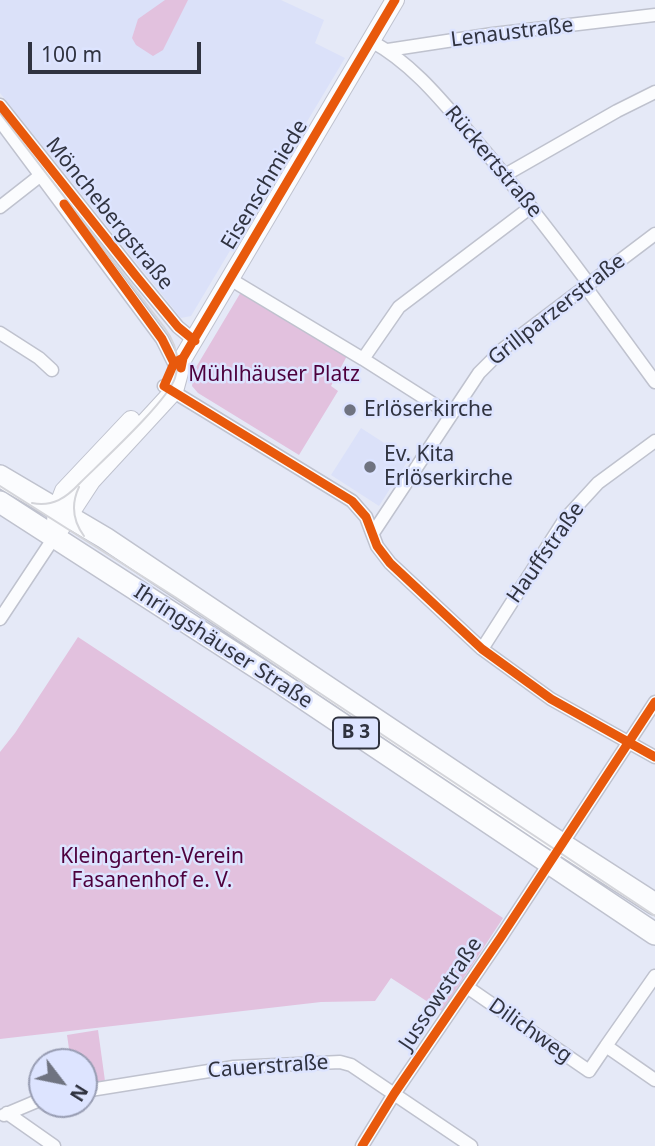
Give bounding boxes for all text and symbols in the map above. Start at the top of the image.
street label: Lenaustraße [449,13,575,53]
scale bar [32,28,205,72]
text: 100 m [41,40,102,68]
street label: Rückertstraße [439,101,547,223]
street label: Eisenschmiede [216,116,314,254]
street label: Mönchebergstraße [40,133,178,295]
street label: Grillparzerstraße [484,249,630,371]
park label: Mühlhäuser Platz [188,362,360,388]
place label: Erlöserkirche [364,397,493,423]
marker: Erlöserkirche [342,402,358,418]
place label: Ev. Kita Erlöserkirche [384,442,513,492]
marker: Ev. Kita Erlöserkirche [362,459,378,475]
street label: Hauffstraße [502,498,590,608]
street label: Ihringshäuser Straße [129,580,317,714]
road number: B 3 [333,718,379,748]
park label: Kleingarten-Verein Fasanenhof e. V. [60,844,244,894]
street label: Jussowstraße [394,933,488,1055]
street label: Dilichweg [483,993,577,1069]
north arrow [28,1048,98,1118]
street label: Cauerstraße [207,1050,329,1084]
text: N [64,1080,94,1107]

